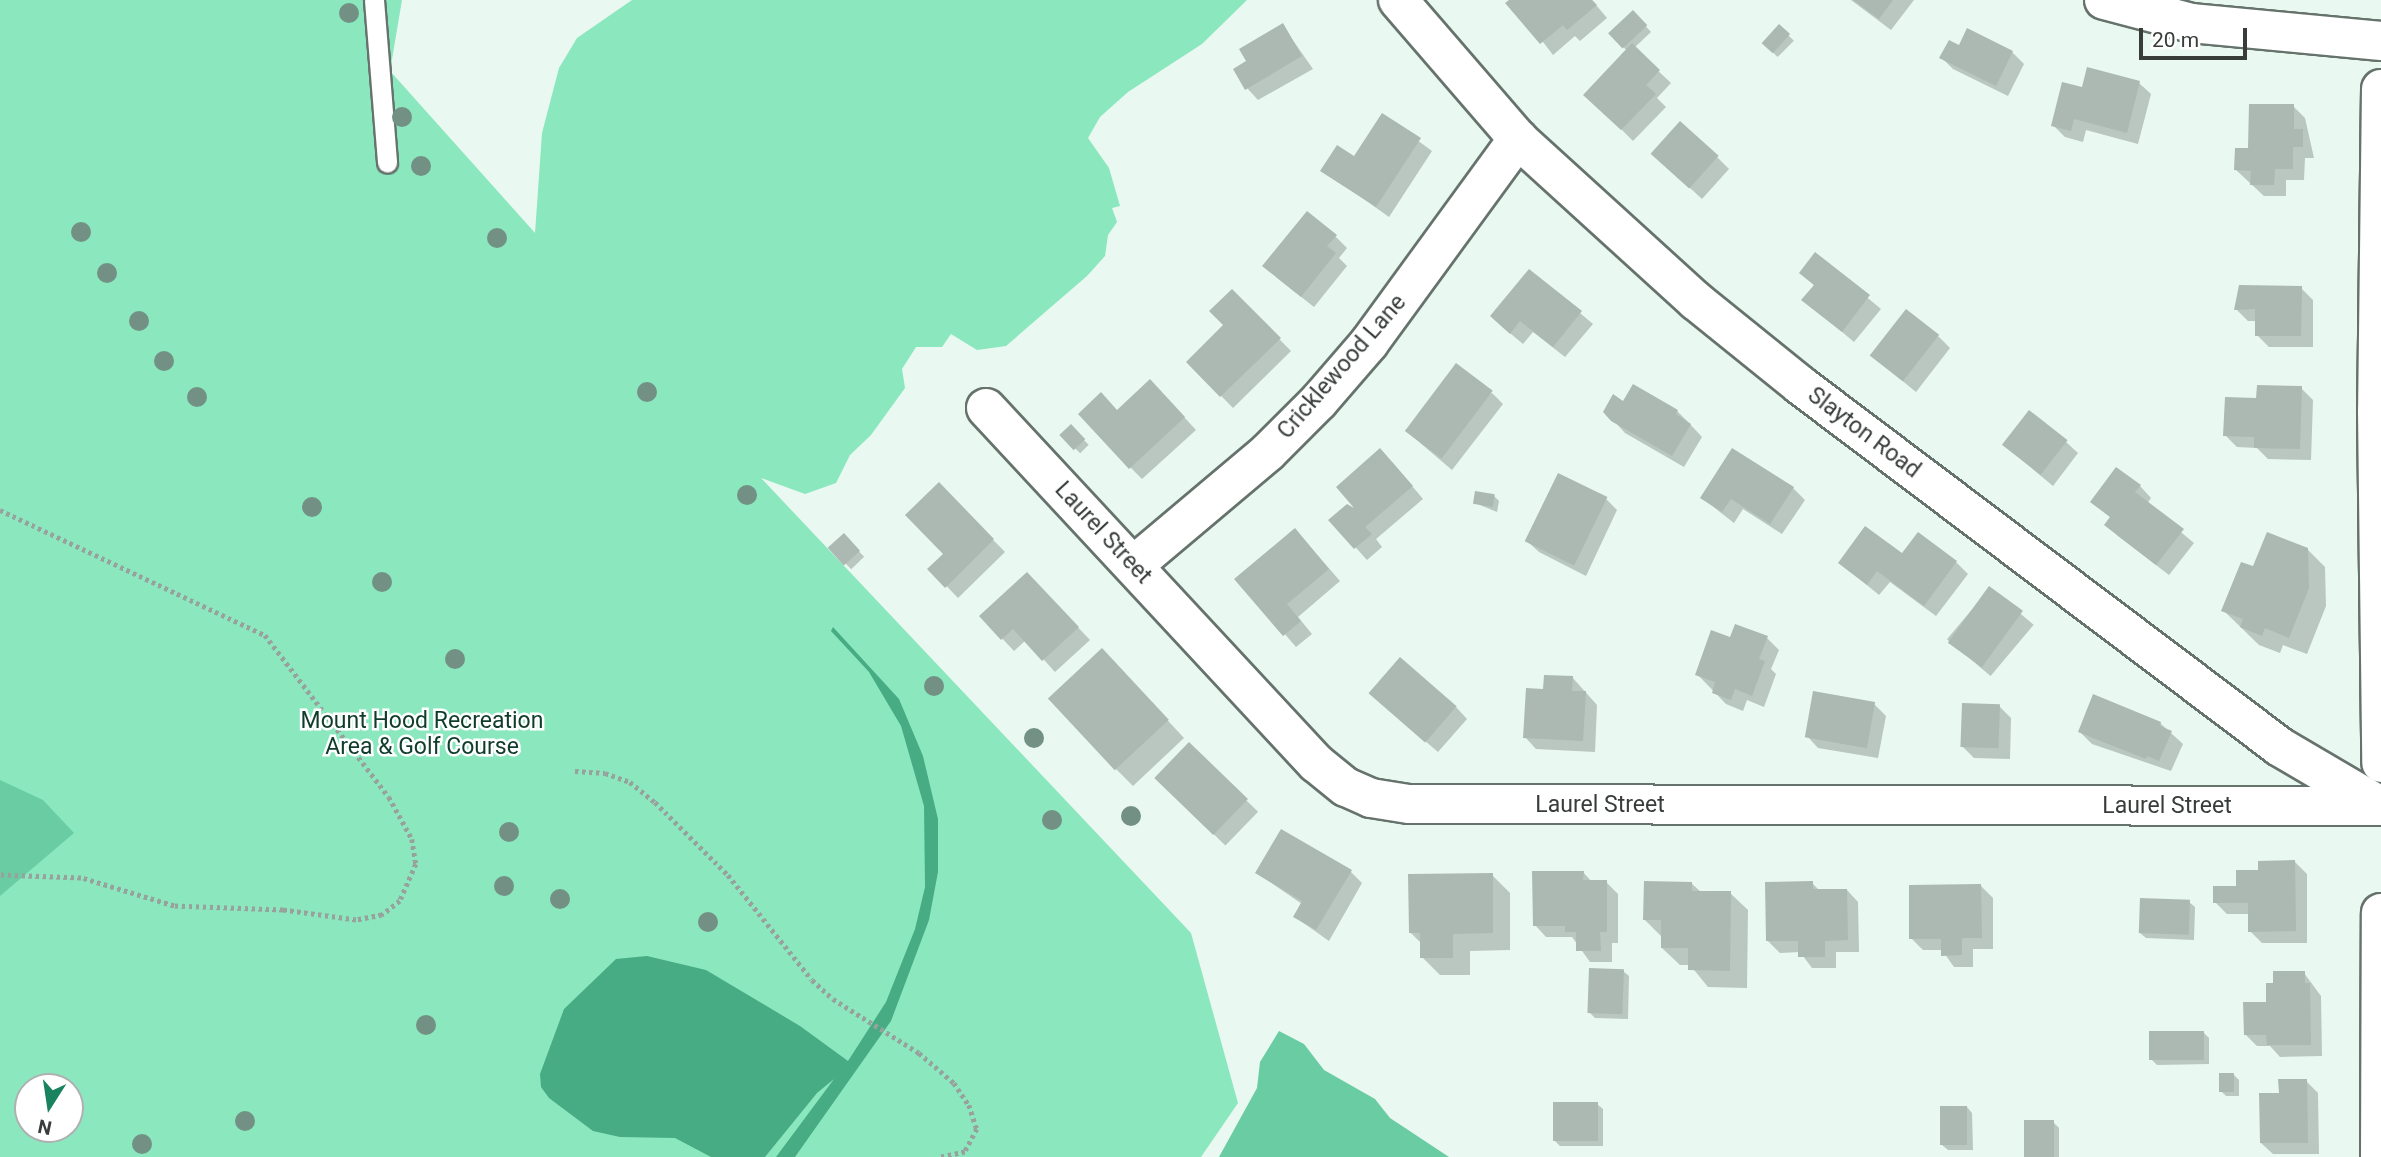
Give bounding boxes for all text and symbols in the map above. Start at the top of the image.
scale bar [2143,14,2252,58]
text: 20 m [2152,28,2199,52]
street label: Cricklewood Lane [1272,289,1412,445]
street label: Slayton Road [1802,382,1926,484]
street label: Laurel Street [1049,476,1157,590]
park label: Mount Hood Recreation Area & Golf Course [301,707,543,761]
street label: Laurel Street [1535,791,1665,819]
street label: Laurel Street [2102,792,2232,820]
north arrow [14,1073,84,1143]
text: N [36,1114,54,1140]

